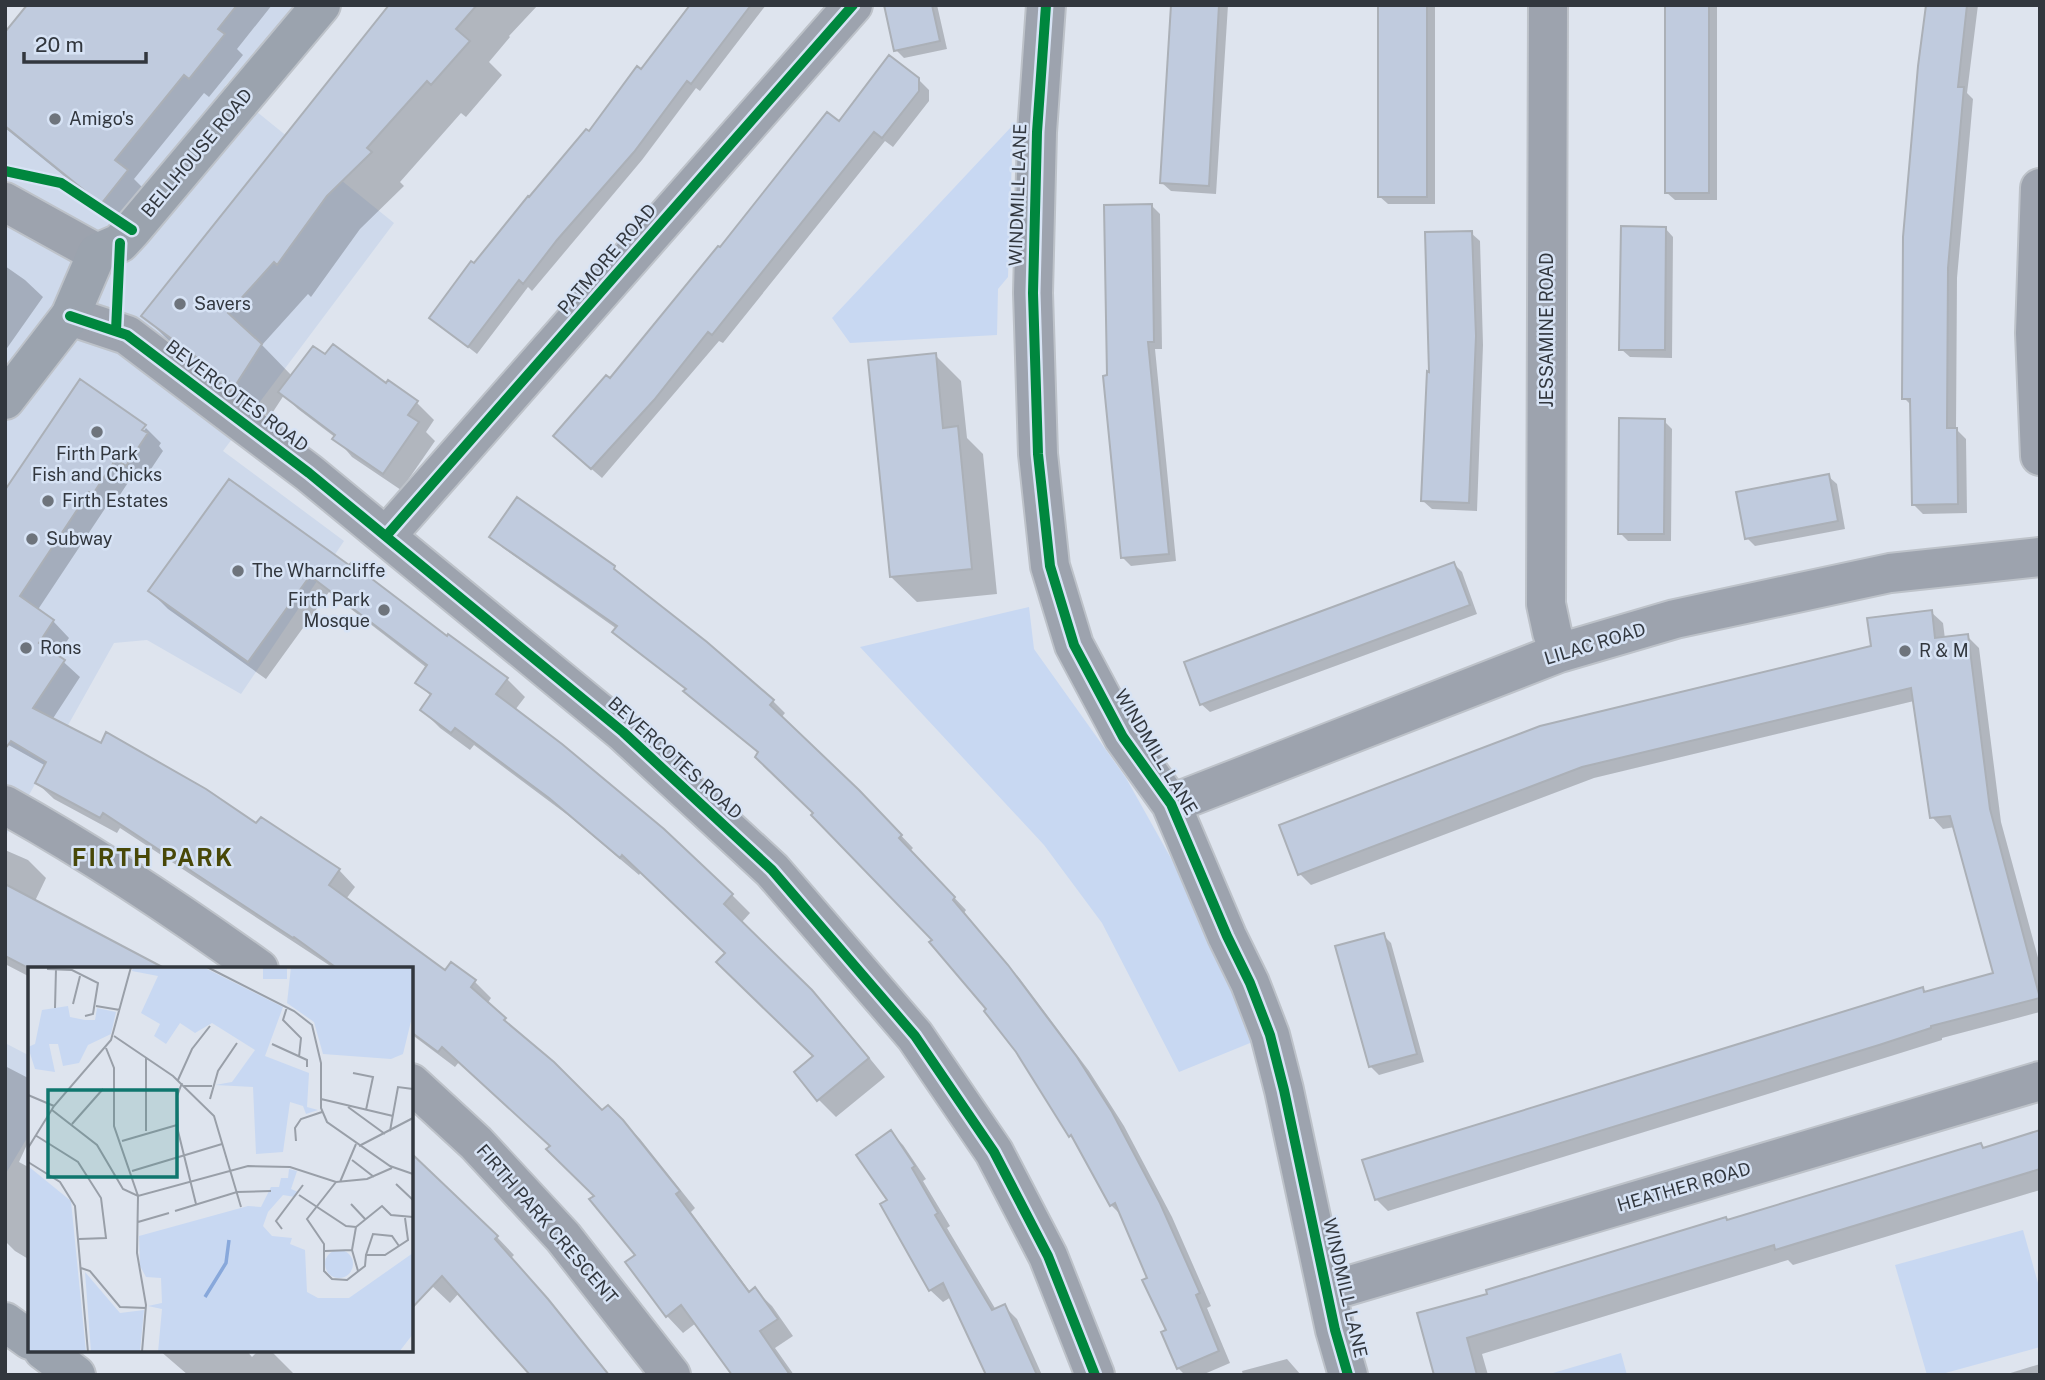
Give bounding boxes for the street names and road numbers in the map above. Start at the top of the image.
street label: BELLHOUSE ROAD [137,84,256,221]
street label: WINDMILL LANE [1005,123,1030,267]
street label: PATMORE ROAD [553,199,660,318]
street label: JESSAMINE ROAD [1536,253,1557,407]
street label: BEVERCOTES ROAD [162,335,313,456]
street label: LILAC ROAD [1542,618,1648,669]
street label: WINDMILL LANE [1111,685,1202,818]
street label: BEVERCOTES ROAD [604,692,747,823]
street label: FIRTH PARK CRESCENT [472,1140,622,1308]
street label: HEATHER ROAD [1615,1157,1753,1216]
street label: WINDMILL LANE [1319,1216,1372,1360]

